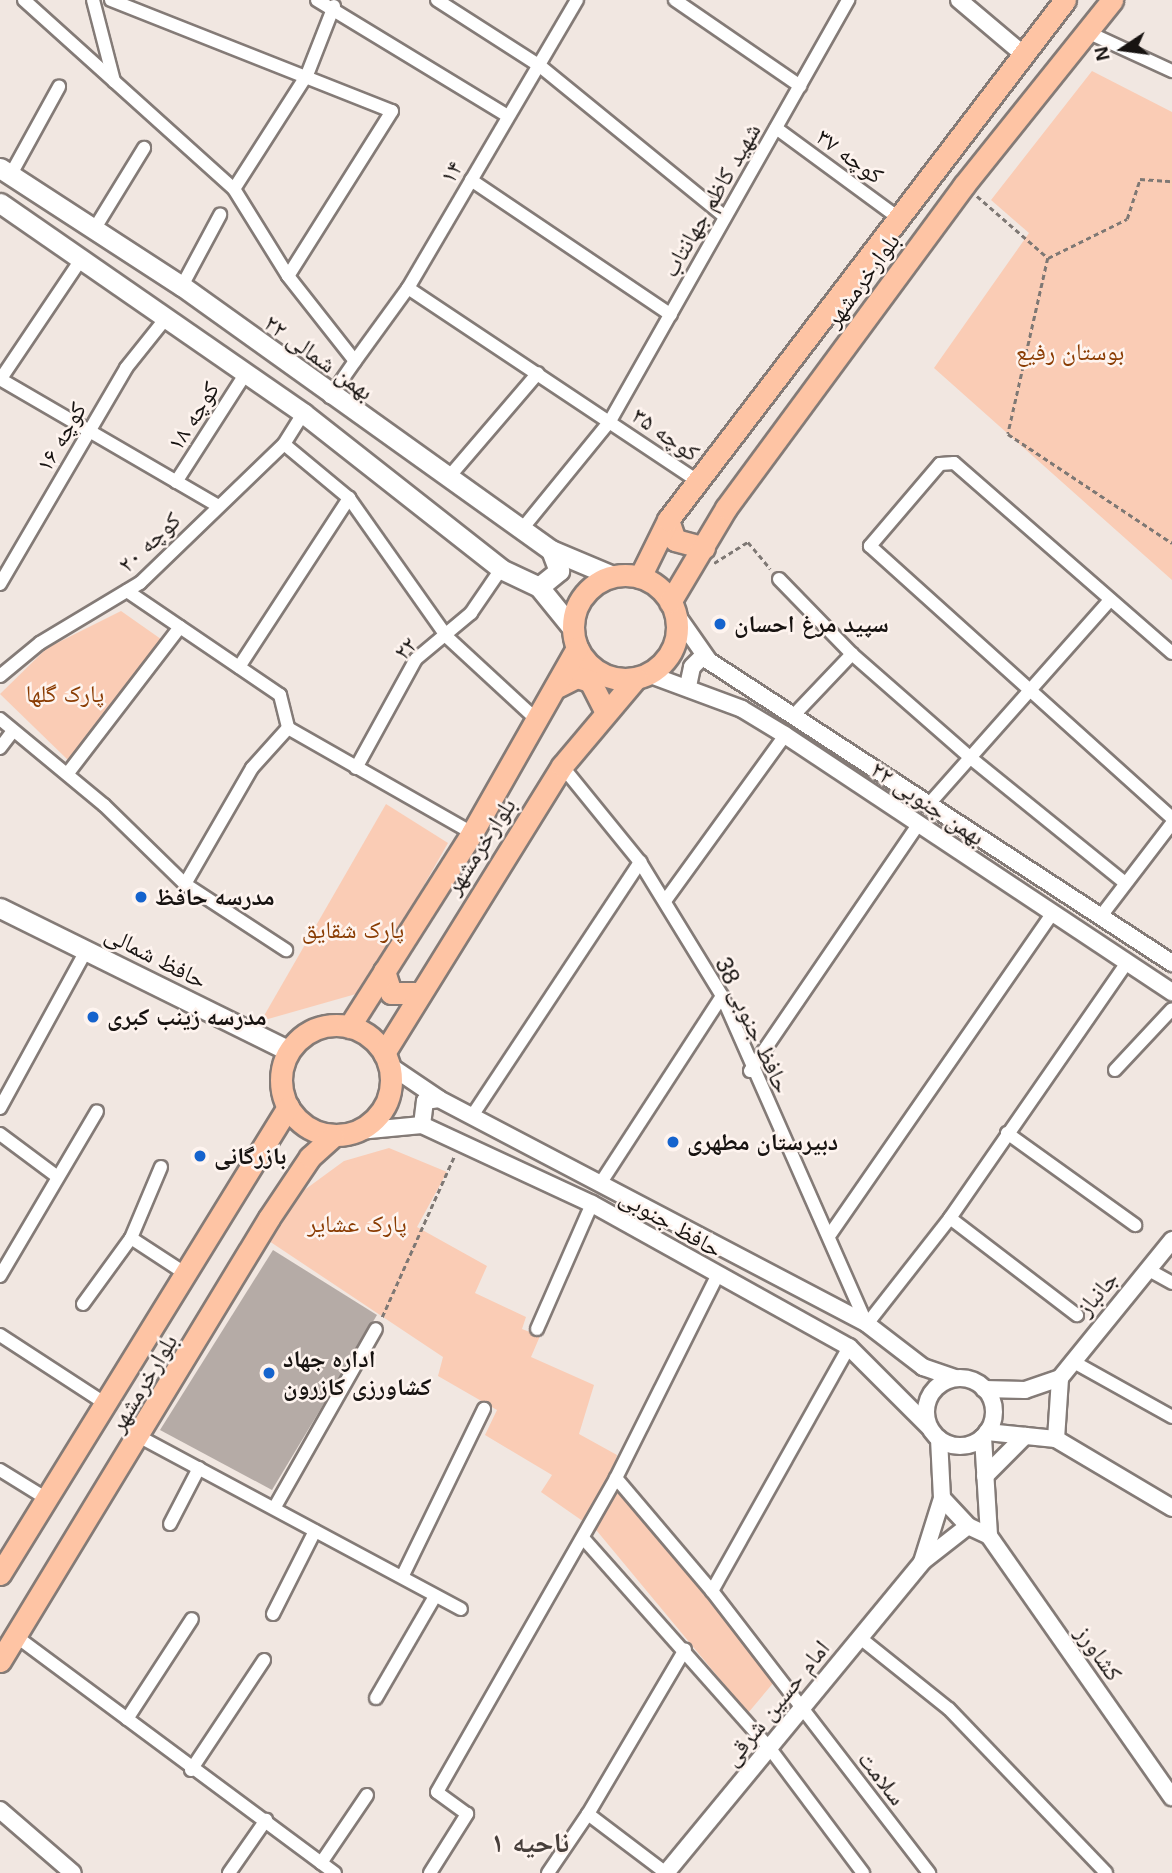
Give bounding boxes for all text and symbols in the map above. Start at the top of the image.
north arrow [1088,14,1158,84]
text: N [1090,45,1114,63]
street label: شهید کاظم جهانتاب [655,118,767,282]
street label: کوچه ۳۷ [811,122,889,190]
street label: ۱۴ [433,155,469,189]
street label: بلوارخرمشهر [818,227,906,333]
street label: ۲۲ بهمن شمالی [259,308,379,406]
park label: بوستان رفیع [1016,338,1124,366]
street label: کوچه ۱۸ [161,376,225,456]
street label: کوچه ۱۶ [30,397,92,477]
street label: کوچه ۳۵ [627,401,705,467]
street label: کوچه ۲۰ [112,506,186,578]
place label: سپید مرغ احسان [734,610,889,638]
marker: سپید مرغ احسان [712,616,728,632]
street label: ۲۲ [387,630,423,666]
park label: پارک گلها [26,680,104,708]
street label: ۲۲ بهمن جنوبی [866,754,990,852]
street label: بلوارخرمشهر [438,792,522,900]
place label: مدرسه حافظ [155,883,275,911]
marker: مدرسه حافظ [133,889,149,905]
park label: پارک شقایق [302,916,404,944]
street label: حافظ شمالی [100,919,212,995]
street label: حافظ جنوبی 38 [709,952,797,1098]
place label: مدرسه زینب کبری [107,1003,267,1031]
marker: مدرسه زینب کبری [85,1009,101,1025]
place label: دبیرستان مطهری [687,1128,838,1156]
marker: دبیرستان مطهری [665,1134,681,1150]
place label: بازرگانی [214,1142,286,1170]
marker: بازرگانی [192,1148,208,1164]
street label: حافظ جنوبی [615,1182,727,1264]
park label: پارک عشایر [307,1210,407,1238]
street label: جانباز [1070,1264,1124,1322]
street label: بلوارخرمشهر [102,1329,184,1437]
place label: اداره جهاد کشاورزی کازرون [283,1345,431,1401]
marker: اداره جهاد کشاورزی کازرون [261,1365,277,1381]
street label: کشاورز [1070,1619,1128,1687]
street label: امام حسین شرقی [716,1634,836,1772]
street label: سلامت [852,1745,912,1811]
district label: ناحیه ۱ [491,1826,569,1860]

